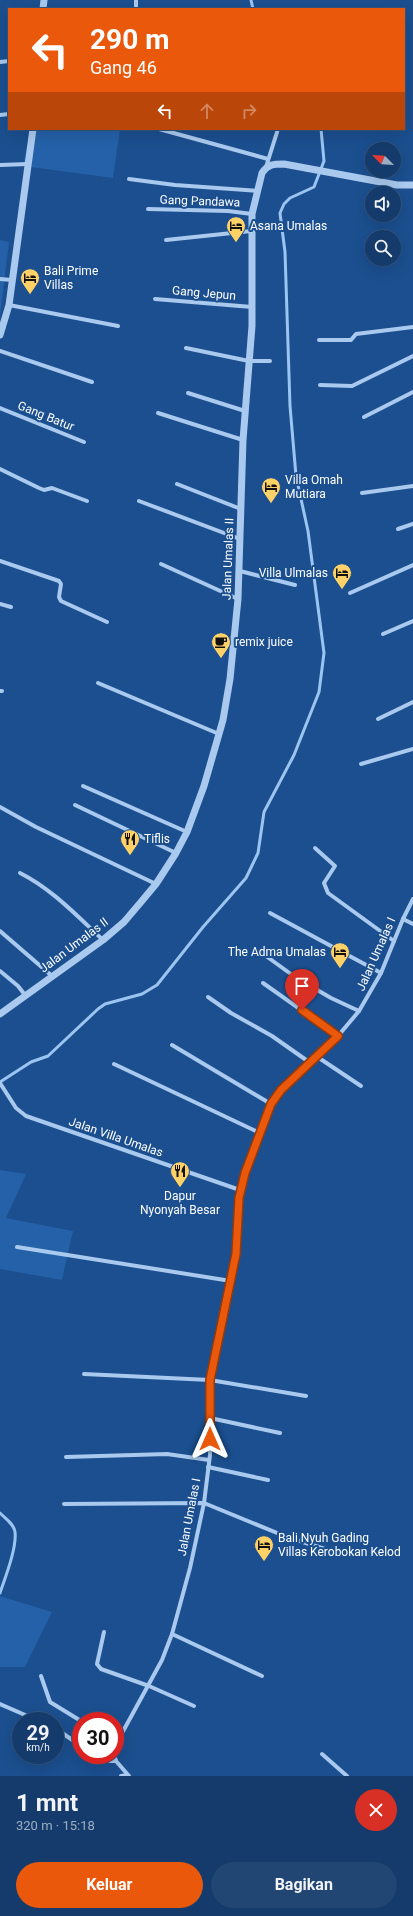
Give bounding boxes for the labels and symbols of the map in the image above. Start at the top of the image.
north arrow [365,142,401,178]
street label: Gang Pandawa [160,193,240,209]
hotel icon: Asana Umalas [225,215,247,243]
place label: Asana Umalas [250,219,327,233]
place label: Bali Prime Villas [44,264,98,292]
hotel icon: Bali Prime Villas [19,267,41,295]
street label: Gang Jepun [172,283,236,303]
street label: Gang Batur [16,398,76,434]
place label: Villa Omah Mutiara [285,473,343,501]
hotel icon: Villa Omah Mutiara [260,476,282,504]
street label: Jalan Umalas II [220,518,236,600]
hotel icon: Villa Ulmalas [331,562,353,590]
place label: Villa Ulmalas [259,566,328,580]
cafe icon: remix juice [210,631,232,659]
place label: remix juice [235,635,293,649]
restaurant icon: Tiflis [119,828,141,856]
place label: Tiflis [144,832,170,846]
street label: Jalan Umalas II [37,915,111,975]
street label: Jalan Umalas I [354,915,398,993]
hotel icon: The Adma Umalas [329,941,351,969]
place label: The Adma Umalas [228,945,326,959]
pin [285,969,319,1010]
street label: Jalan Villa Umalas [67,1114,165,1160]
restaurant icon: Dapur Nyonyah Besar [169,1160,191,1188]
place label: Dapur Nyonyah Besar [140,1189,220,1217]
position arrow [189,1418,231,1460]
street label: Jalan Umalas I [175,1477,203,1557]
place label: Bali Nyuh Gading Villas Kerobokan Kelod [278,1531,401,1559]
hotel icon: Bali Nyuh Gading Villas Kerobokan Kelod [253,1534,275,1562]
speed limit sign: 30 [72,1712,124,1764]

